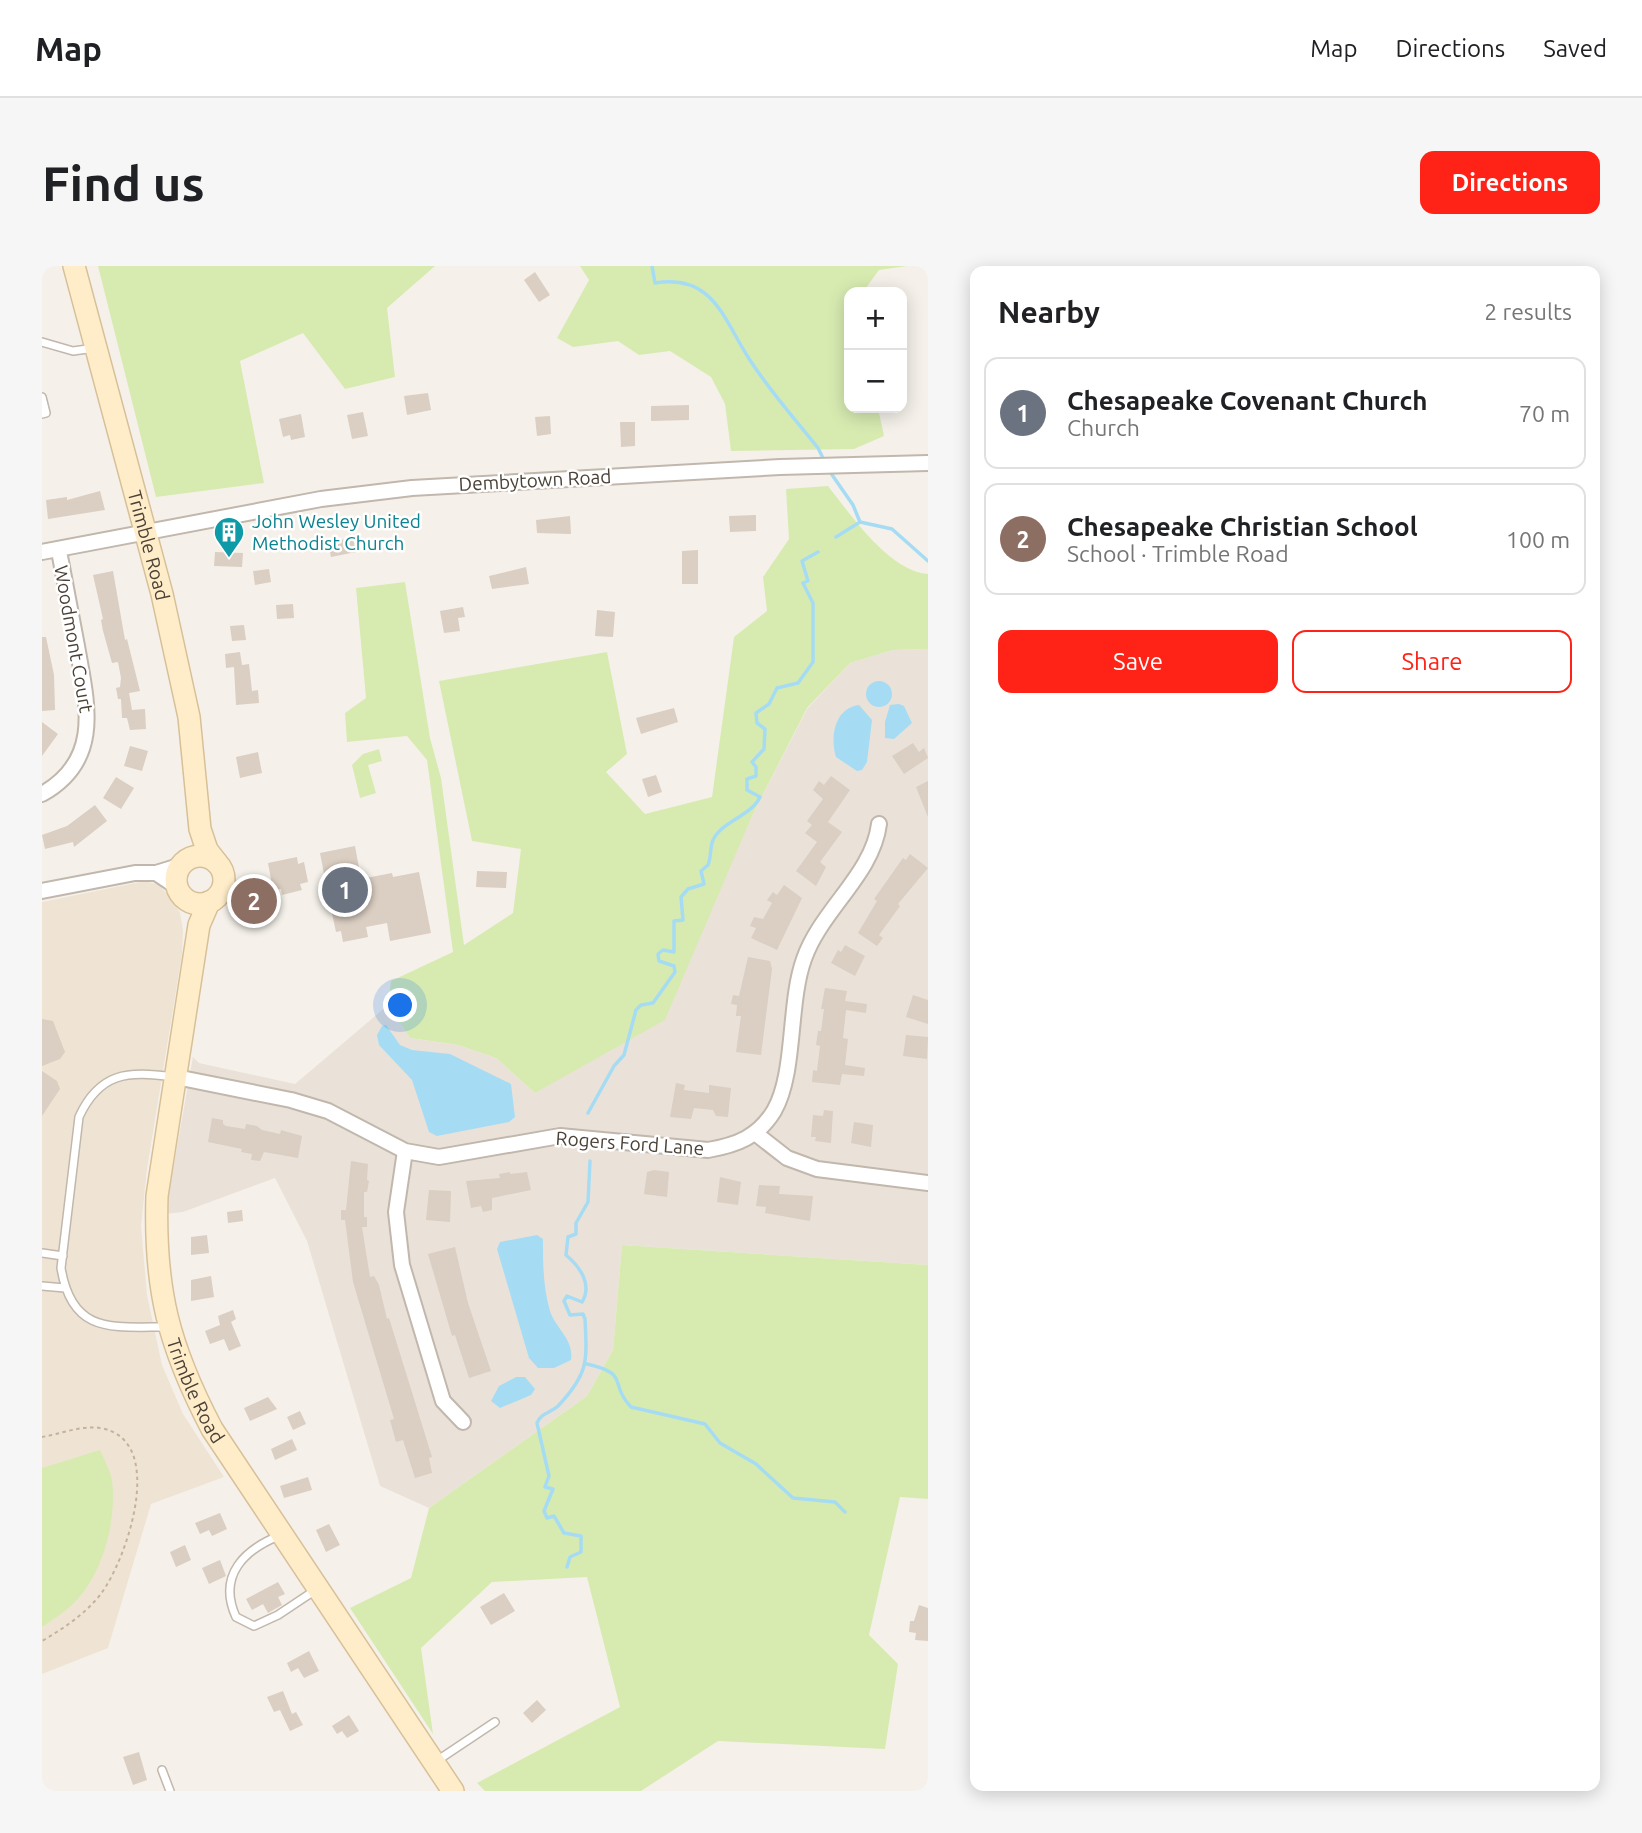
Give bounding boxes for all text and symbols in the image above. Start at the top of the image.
text: Map [35,30,102,67]
text: Map [1310,35,1357,62]
text: Directions [1395,35,1505,62]
text: Saved [1543,35,1607,62]
button: Directions [1420,151,1600,214]
text: Find us [42,155,205,210]
map controls [844,287,907,413]
button: + [844,287,907,350]
text: Nearby [998,295,1100,329]
text: 2 results [1484,299,1572,324]
button: − [844,350,907,413]
text: Chesapeake Covenant Church [1067,386,1428,415]
text: 1 [1017,401,1029,426]
text: 70 m [1519,401,1570,426]
text: Church [1067,415,1140,440]
street label: Dembytown Road [458,465,612,495]
street label: Trimble Road [124,488,174,602]
place label: John Wesley United Methodist Church [252,510,421,554]
text: Chesapeake Christian School [1067,512,1418,541]
building icon: John Wesley United Methodist Church [212,515,246,559]
text: 2 [1017,527,1029,552]
text: 100 m [1506,527,1570,552]
text: School · Trimble Road [1067,541,1289,566]
street label: Woodmont Court [50,564,98,715]
button: Save [998,630,1278,693]
button: Share [1292,630,1572,693]
pin: 1 [322,864,368,916]
pin: 2 [231,875,277,927]
your location [383,988,417,1022]
street label: Rogers Ford Lane [555,1127,705,1159]
street label: Trimble Road [163,1335,229,1447]

